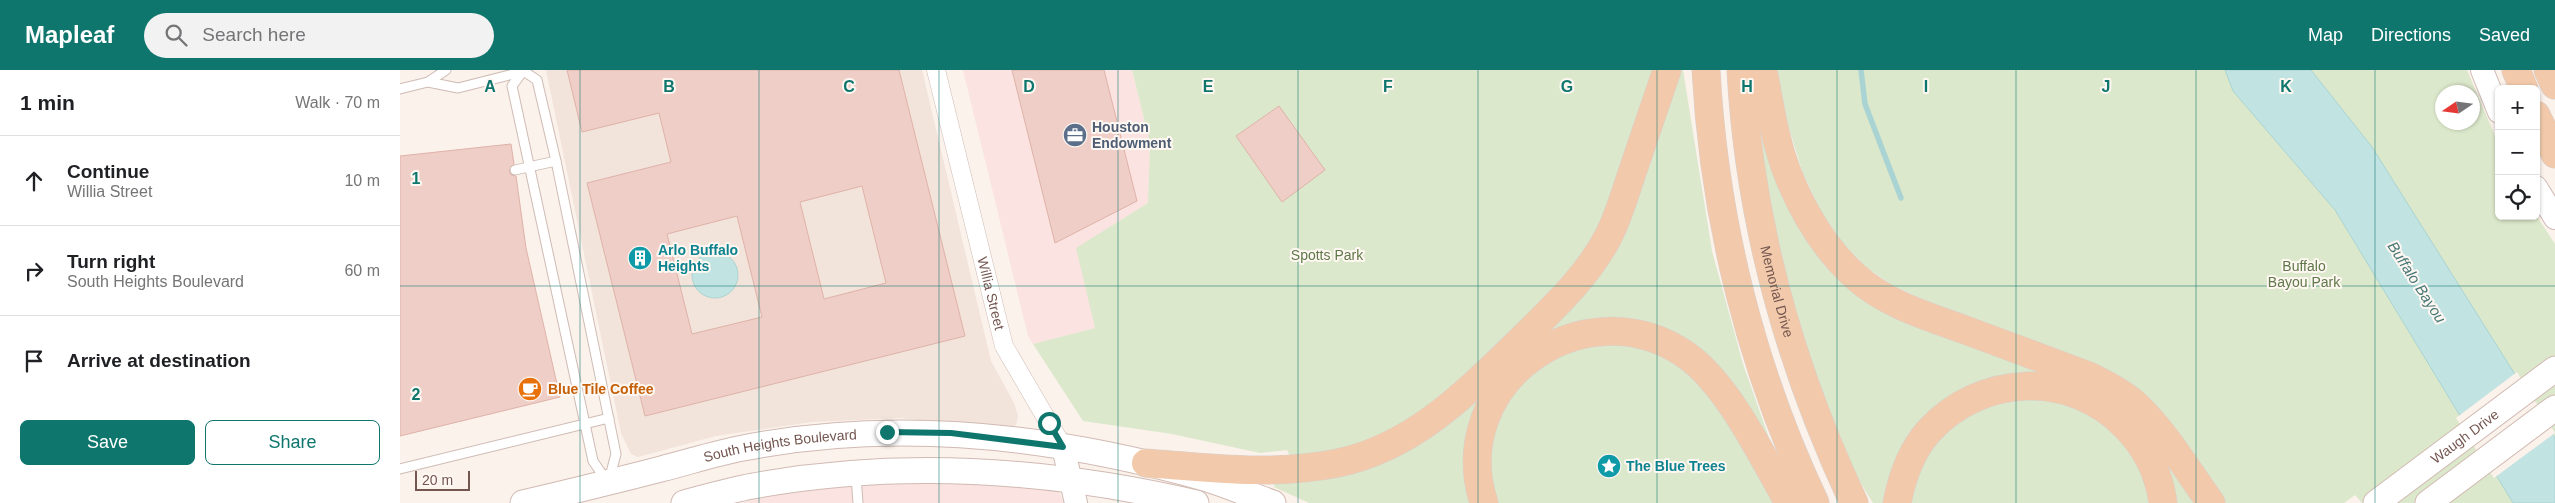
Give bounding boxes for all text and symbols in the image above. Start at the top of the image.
search box [144,13,494,58]
text: Mapleaf [25,21,114,48]
icon: search [162,21,190,49]
text: Search here [202,24,306,45]
text: Map [2308,25,2343,45]
text: Directions [2371,25,2451,45]
text: Saved [2479,25,2530,45]
text: A [484,78,496,95]
text: B [663,78,675,95]
text: C [843,78,855,95]
text: D [1023,78,1035,95]
text: E [1203,78,1214,95]
text: F [1383,78,1393,95]
text: G [1561,78,1573,95]
text: H [1741,78,1753,95]
text: I [1924,78,1928,95]
text: J [2102,78,2110,95]
text: K [2280,78,2292,95]
north arrow [2435,85,2480,130]
map controls [2495,85,2540,220]
button: + [2495,85,2540,130]
text: 1 min [20,91,75,114]
text: Walk · 70 m [295,94,380,111]
place label: Houston Endowment [1092,119,1172,151]
office icon: Houston Endowment [1062,122,1088,148]
button: − [2495,130,2540,175]
text: Continue [67,161,149,182]
icon: ahead [20,167,48,195]
text: 1 [412,170,421,187]
text: 10 m [344,172,380,189]
button: locate [2495,175,2540,220]
text: Willia Street [67,183,152,200]
water label: Buffalo Bayou [2384,238,2450,326]
place label: Arlo Buffalo Heights [658,242,738,274]
street label: Memorial Drive [1757,244,1797,340]
building icon: Arlo Buffalo Heights [627,245,653,271]
park label: Spotts Park [1291,247,1364,263]
text: Turn right [67,251,155,272]
street label: Willia Street [974,255,1008,332]
icon: right [20,257,48,285]
park label: Buffalo Bayou Park [2268,258,2341,290]
text: 60 m [344,262,380,279]
text: South Heights Boulevard [67,273,244,290]
icon: arrive [20,347,48,375]
text: Arrive at destination [67,350,251,371]
cafe icon: Blue Tile Coffee [517,376,543,402]
place label: Blue Tile Coffee [548,381,654,397]
text: 2 [412,386,421,403]
street label: Waugh Drive [2428,406,2502,467]
route start [1038,412,1061,435]
button: Save [20,420,195,465]
button: Share [205,420,380,465]
route end [876,421,899,444]
street label: South Heights Boulevard [702,426,857,465]
place icon: The Blue Trees [1596,453,1622,479]
place label: The Blue Trees [1626,458,1726,474]
scale bar [415,468,470,491]
text: 20 m [422,472,453,488]

